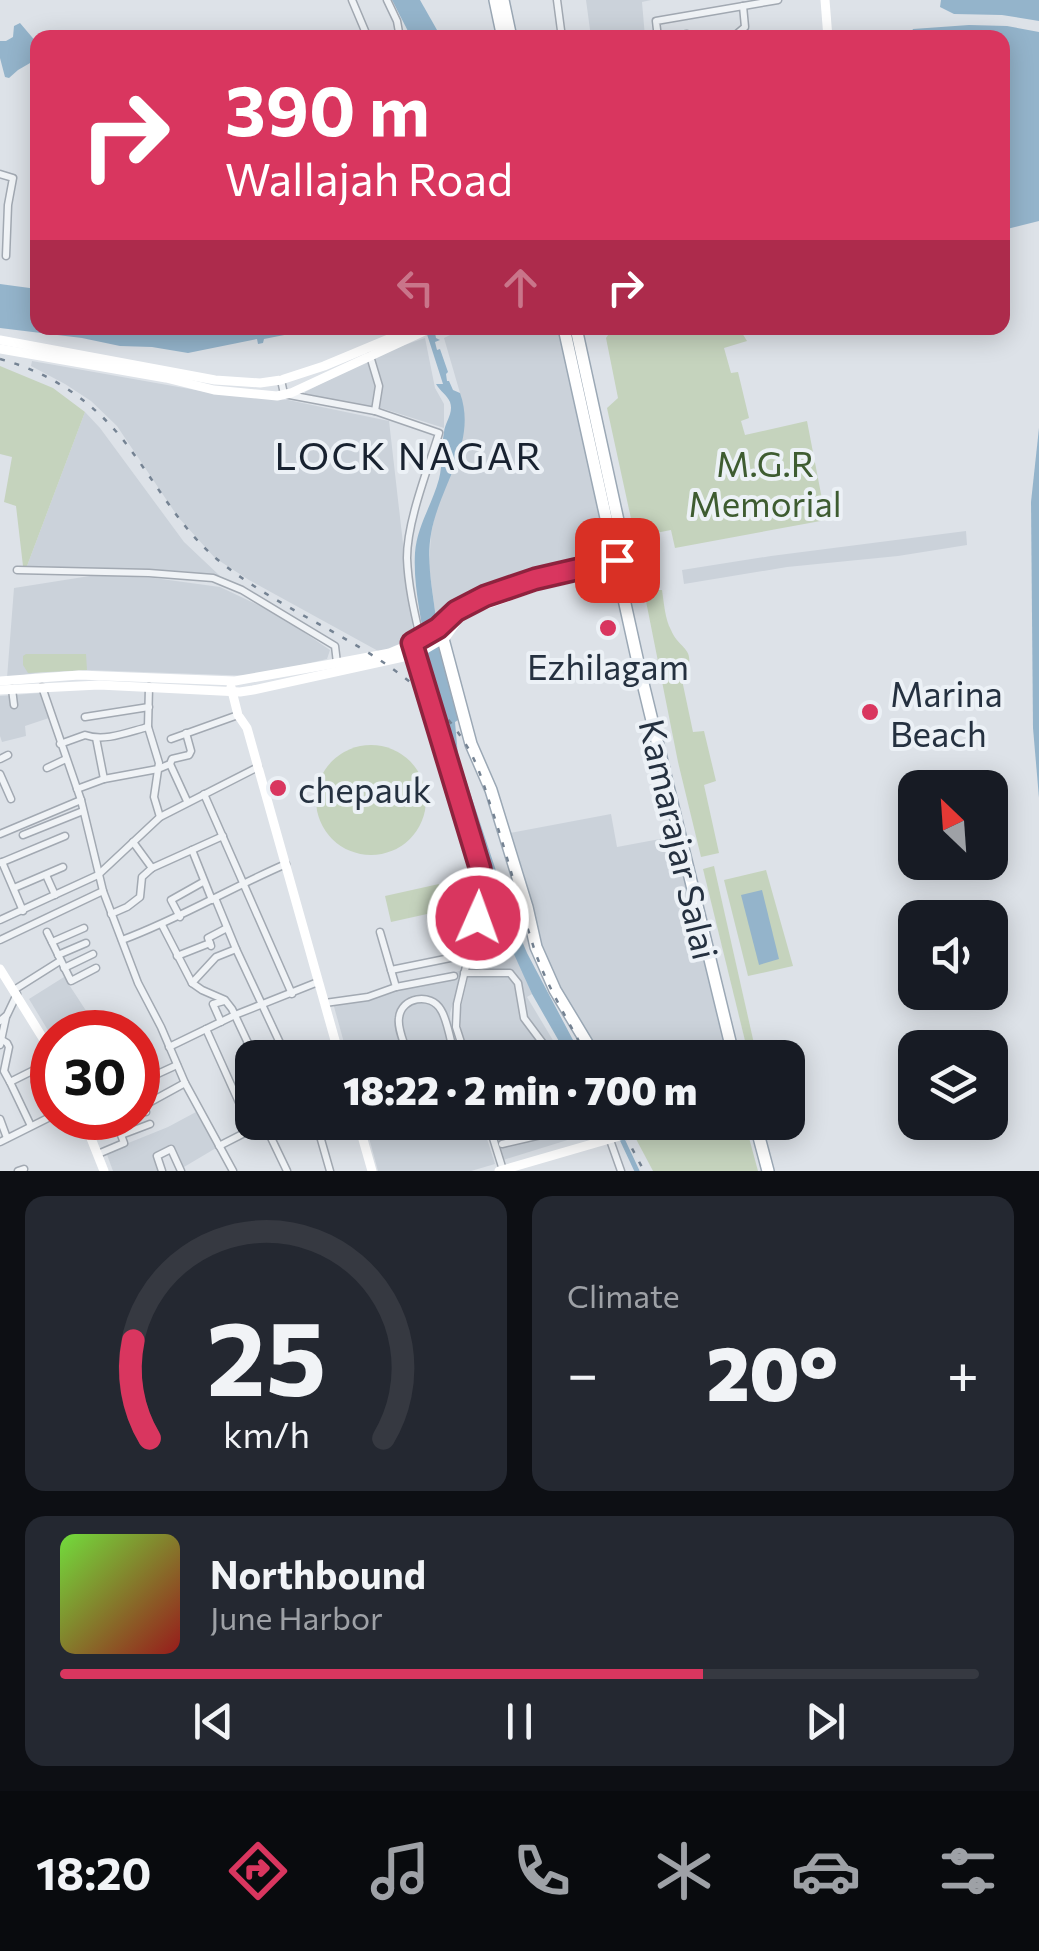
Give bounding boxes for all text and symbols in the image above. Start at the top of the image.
text: 390 m [225,65,430,150]
icon: right [60,70,190,200]
text: Wallajah Road [225,150,513,205]
icon: left [388,260,443,315]
icon: ahead [493,260,548,315]
icon: right [598,260,653,315]
district label: LOCK NAGAR [274,431,544,478]
park label: M.G.R Memorial [688,441,842,524]
pin [575,518,660,603]
icon: arrive [590,533,645,588]
marker: Ezhilagam [597,617,619,639]
place label: Ezhilagam [527,644,689,687]
place label: Marina Beach [890,671,1003,754]
marker: Marina Beach [859,701,881,723]
street label: Kamarajar Salai [631,715,729,963]
place label: chepauk [298,767,431,810]
north arrow [898,770,1008,880]
map controls [898,770,1008,1140]
marker: chepauk [267,777,289,799]
position arrow [426,866,530,970]
button: sound [898,900,1008,1010]
speed limit sign: 30 [30,1010,160,1140]
button: layers [898,1030,1008,1140]
text: 18:22 · 2 min · 700 m [343,1066,697,1113]
text: Climate [567,1275,680,1315]
text: 25 [206,1290,326,1417]
text: 20° [707,1325,838,1416]
text: − [567,1338,598,1405]
text: + [947,1338,979,1405]
text: km/h [223,1412,309,1455]
text: Northbound [210,1550,426,1597]
text: June Harbor [210,1597,383,1637]
icon: previous [186,1694,241,1749]
icon: pause [492,1694,547,1749]
icon: next [798,1694,853,1749]
icon: directions [223,1836,293,1906]
icon: music [365,1836,435,1906]
icon: phone [507,1836,577,1906]
icon: climate [649,1836,719,1906]
icon: car [791,1836,861,1906]
icon: filters [933,1836,1003,1906]
text: 18:20 [36,1844,151,1899]

